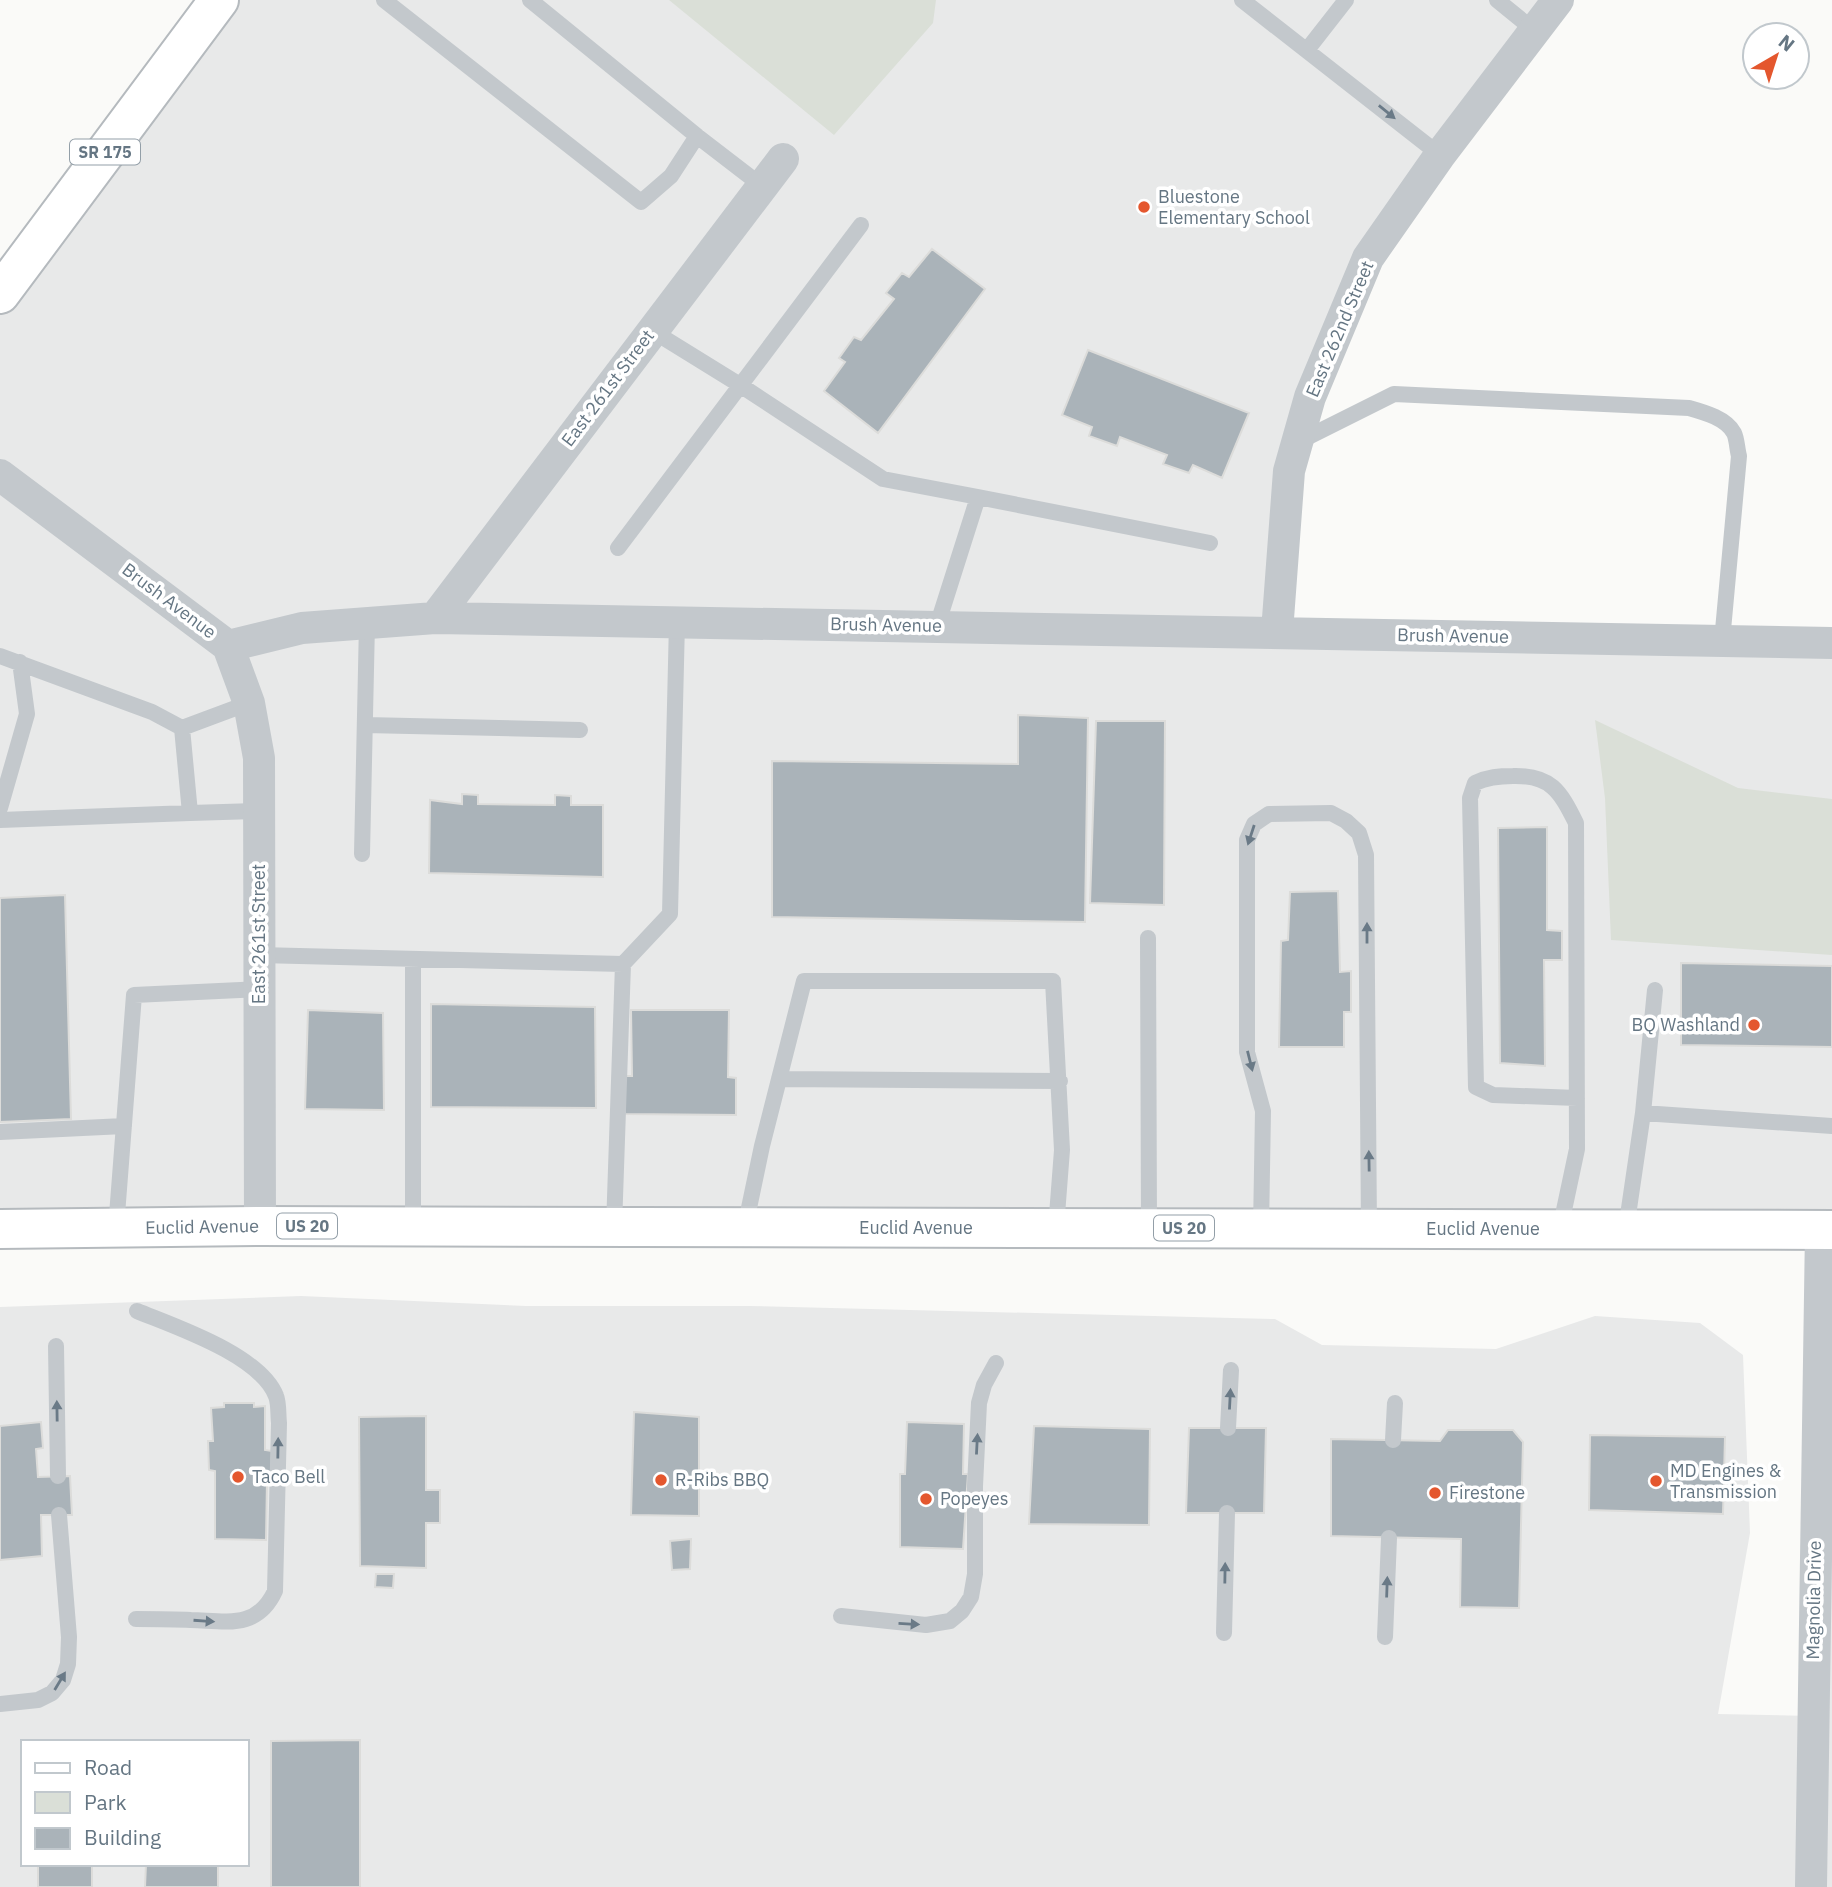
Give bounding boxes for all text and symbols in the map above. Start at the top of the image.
north arrow [1741,21,1811,91]
text: N [1774,29,1800,56]
one-way arrow [1377,105,1395,120]
road number: SR 175 [70,140,140,164]
place label: Bluestone Elementary School [1158,185,1310,229]
marker: Bluestone Elementary School [1136,199,1152,215]
street label: East 262nd Street [1300,257,1379,400]
street label: East 261st Street [556,325,659,451]
street label: Brush Avenue [118,558,221,644]
street label: Brush Avenue [830,612,942,637]
street label: Brush Avenue [1397,623,1509,648]
one-way arrow [1245,825,1256,846]
street label: East 261st Street [247,864,270,1004]
one-way arrow [1361,922,1373,944]
place label: BQ Washland [1632,1013,1740,1036]
marker: BQ Washland [1746,1017,1762,1033]
one-way arrow [1245,1051,1256,1073]
one-way arrow [1363,1149,1375,1171]
street label: Euclid Avenue [145,1214,259,1239]
road number: US 20 [277,1214,337,1238]
street label: Euclid Avenue [859,1216,973,1239]
road number: US 20 [1154,1216,1214,1240]
street label: Euclid Avenue [1426,1217,1540,1240]
one-way arrow [1224,1388,1235,1410]
one-way arrow [51,1400,63,1422]
one-way arrow [972,1433,983,1455]
one-way arrow [273,1437,284,1459]
place label: MD Engines & Transmission [1670,1459,1782,1503]
place label: Taco Bell [252,1465,325,1488]
place label: R-Ribs BBQ [675,1468,769,1491]
marker: Taco Bell [230,1469,246,1485]
marker: R-Ribs BBQ [653,1472,669,1488]
marker: MD Engines & Transmission [1648,1473,1664,1489]
place label: Firestone [1449,1481,1525,1504]
marker: Firestone [1427,1485,1443,1501]
place label: Popeyes [940,1487,1008,1510]
marker: Popeyes [918,1491,934,1507]
street label: Magnolia Drive [1801,1540,1826,1660]
one-way arrow [1220,1562,1231,1584]
one-way arrow [1382,1576,1393,1598]
one-way arrow [194,1615,216,1626]
one-way arrow [898,1619,920,1630]
one-way arrow [53,1671,66,1691]
legend [21,1740,248,1866]
text: Road [84,1753,132,1781]
text: Park [84,1788,127,1816]
text: Building [84,1823,161,1851]

